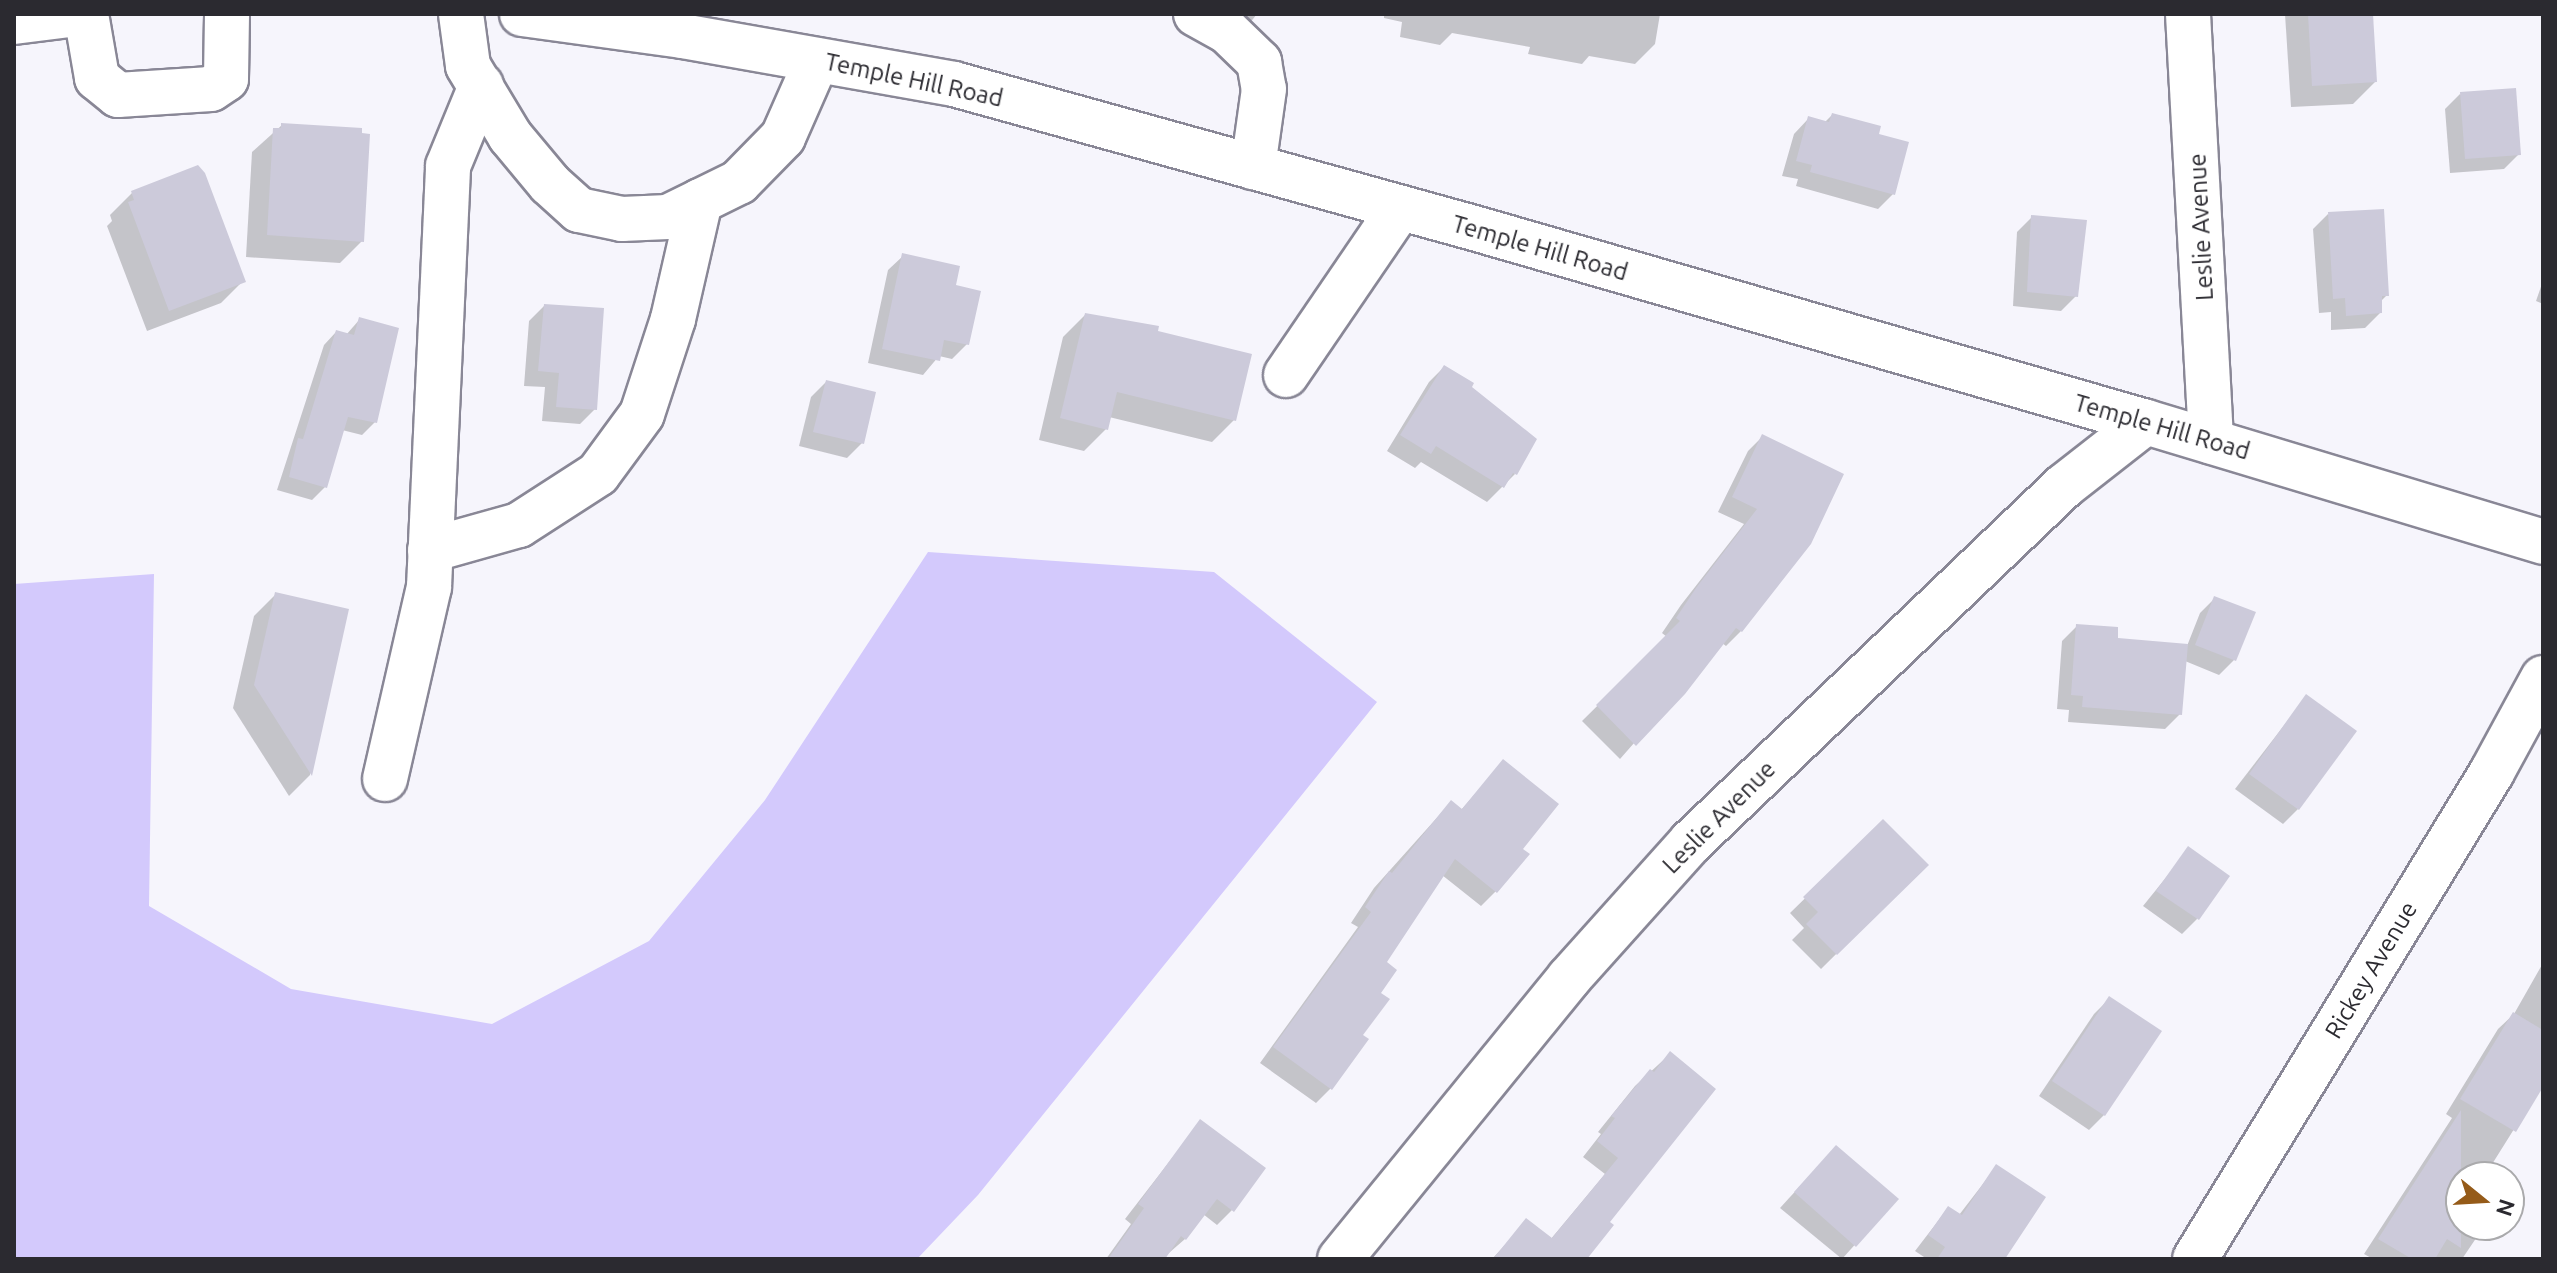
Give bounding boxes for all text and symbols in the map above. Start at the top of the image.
street label: Temple Hill Road [822,47,1006,113]
street label: Leslie Avenue [2183,153,2219,301]
street label: Temple Hill Road [1449,209,1631,287]
street label: Temple Hill Road [2071,388,2253,466]
street label: Leslie Avenue [1657,755,1781,879]
street label: Rickey Avenue [2319,896,2423,1044]
north arrow [2445,1161,2525,1241]
text: N [2492,1196,2521,1220]

